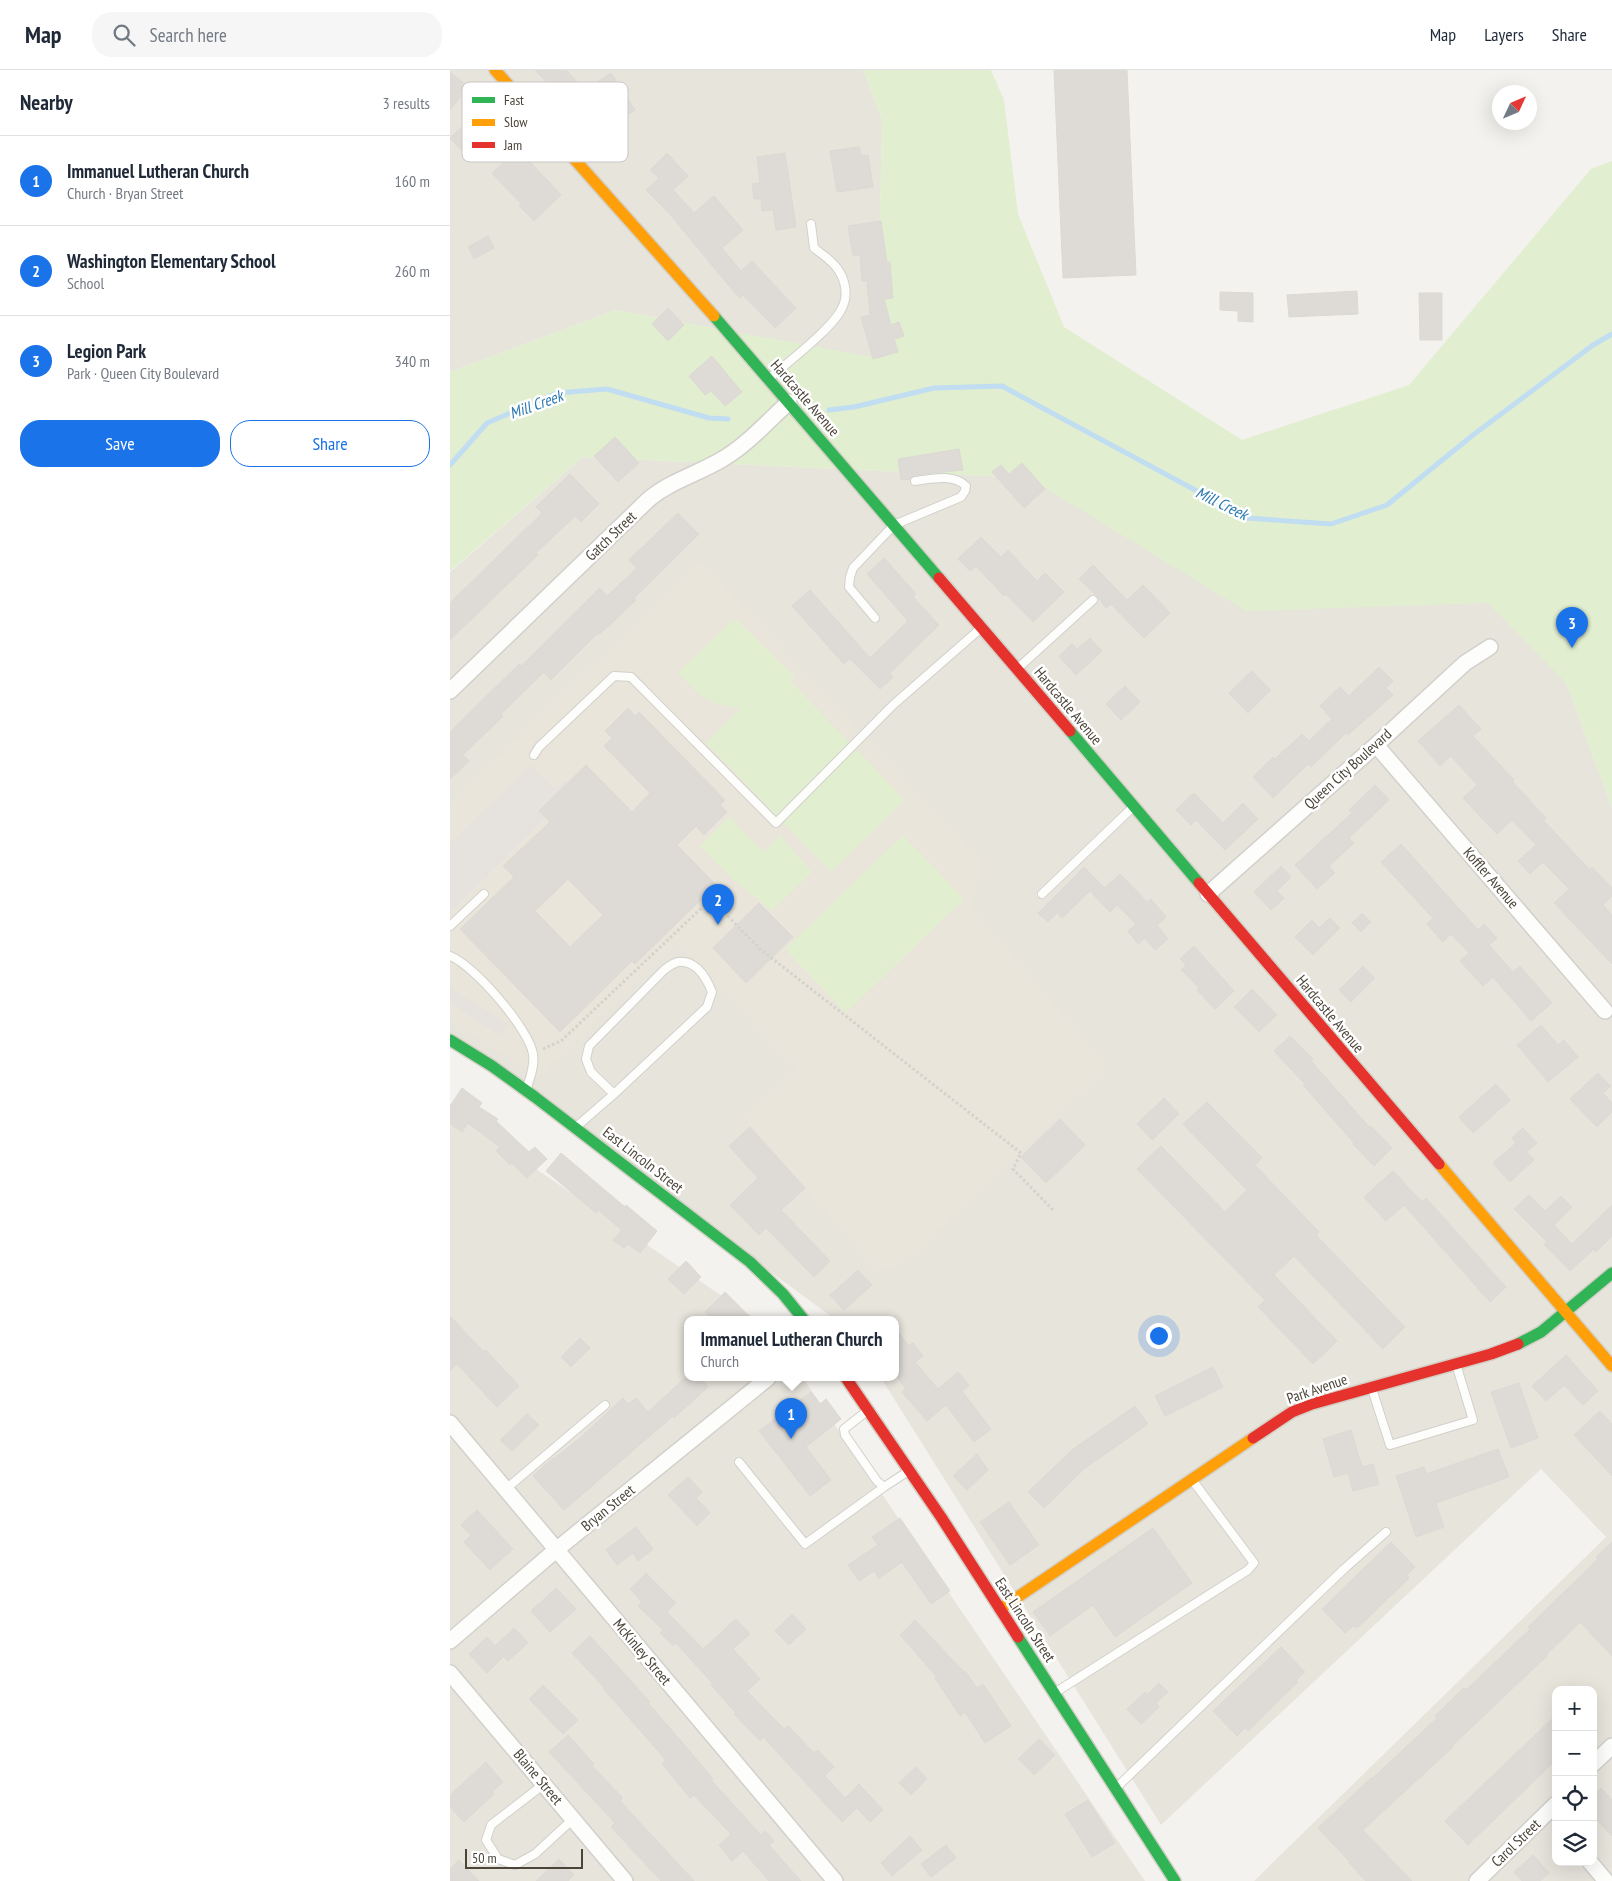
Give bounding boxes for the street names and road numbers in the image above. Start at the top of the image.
street label: Hardcastle Avenue [767,355,844,440]
street label: Gatch Street [581,507,640,565]
street label: Hardcastle Avenue [1030,663,1106,748]
street label: Queen City Boulevard [1300,724,1395,813]
street label: Koffler Avenue [1460,843,1523,912]
street label: Hardcastle Avenue [1292,971,1368,1056]
street label: East Lincoln Street [599,1122,687,1197]
street label: Park Avenue [1284,1369,1350,1408]
street label: Bryan Street [577,1480,638,1535]
street label: East Lincoln Street [991,1574,1060,1665]
street label: McKinley Street [609,1615,676,1689]
street label: Blaine Street [510,1745,567,1808]
street label: Carol Street [1487,1815,1544,1871]

